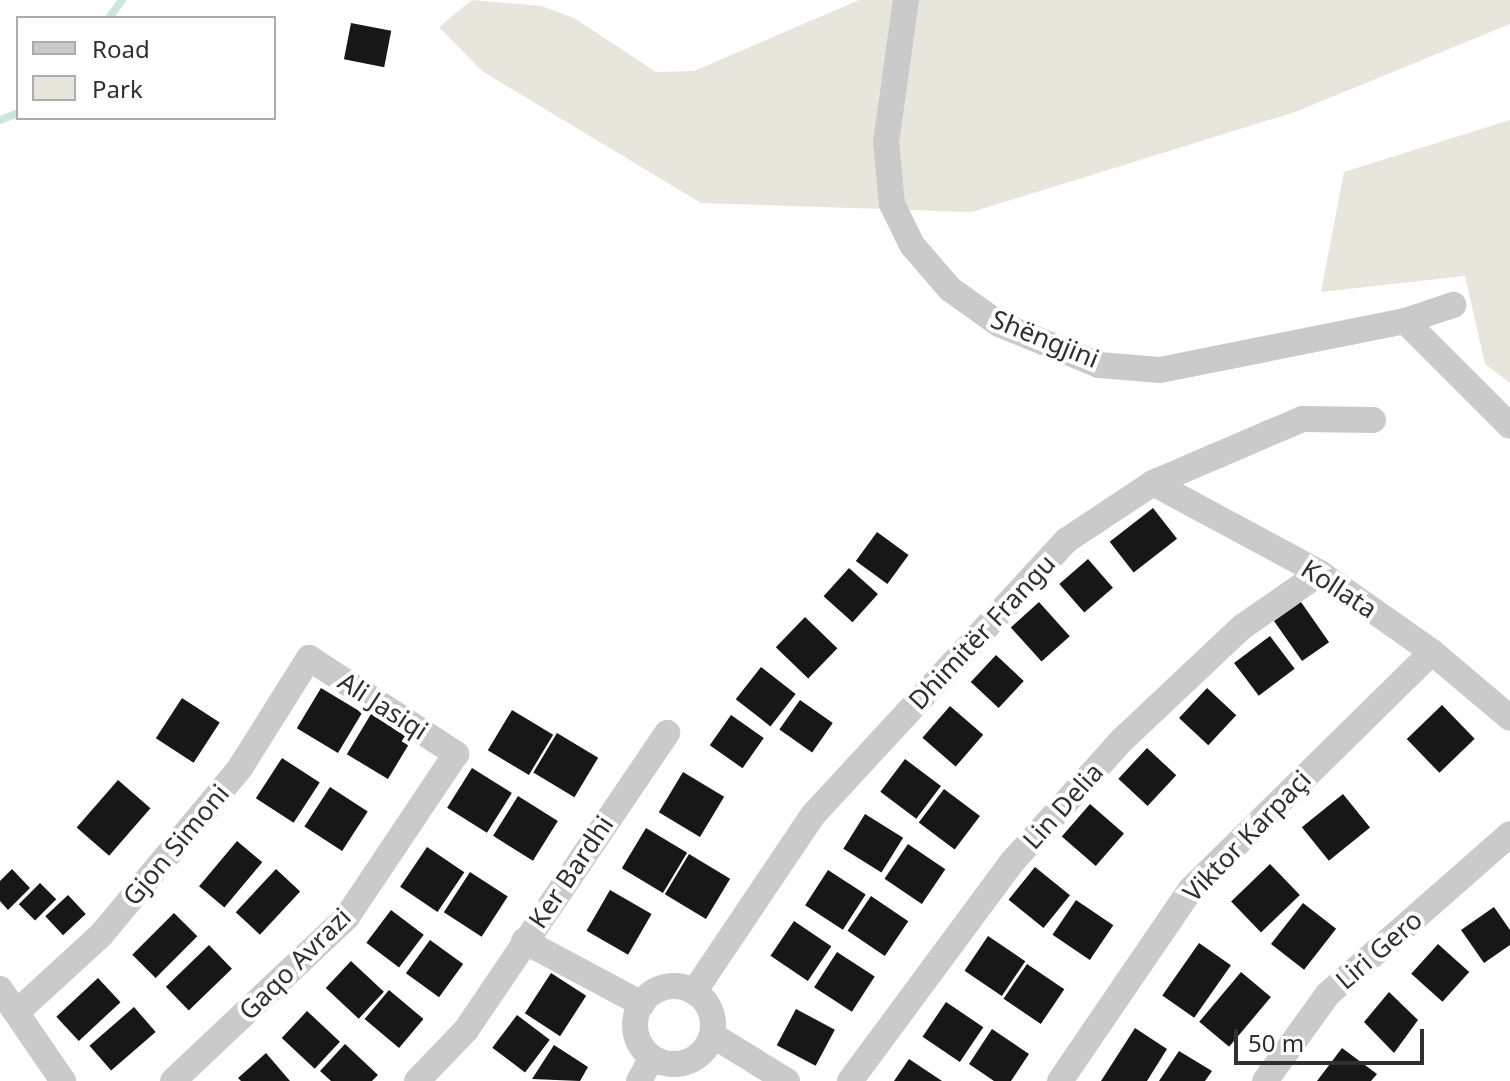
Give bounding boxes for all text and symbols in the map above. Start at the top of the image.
legend [16,16,276,120]
text: Road [92,32,150,65]
text: Park [92,72,143,105]
street label: Shëngjini [987,303,1103,375]
street label: Dhimitër Frangu [902,548,1062,716]
street label: Kollata [1295,553,1383,625]
street label: Ali Jasiqi [332,666,434,746]
street label: Lin Delia [1016,757,1110,855]
street label: Viktor Karpaçi [1177,764,1317,908]
street label: Gjon Simoni [116,778,236,912]
street label: Ker Bardhi [522,810,620,934]
street label: Gaqo Avrazi [233,902,357,1026]
street label: Liri Gero [1329,904,1429,996]
scale bar [1238,1013,1428,1063]
text: 50 m [1248,1026,1304,1059]

